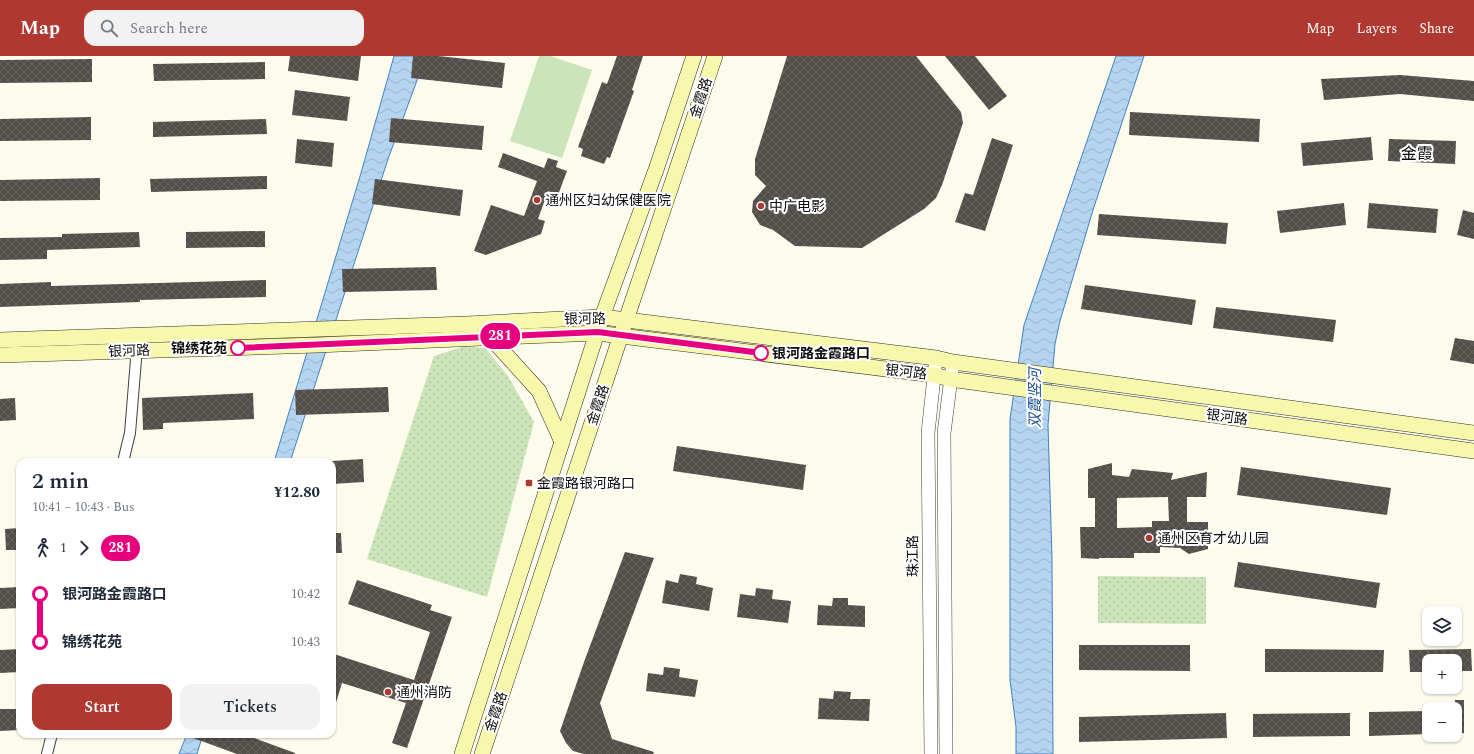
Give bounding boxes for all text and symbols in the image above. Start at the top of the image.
search box [84,10,364,46]
text: Map [20,14,60,43]
icon: search [98,17,120,39]
text: Search here [130,17,208,40]
text: Map [1306,18,1335,39]
text: Layers [1357,18,1397,39]
text: Share [1419,18,1454,39]
street label: 金霞路 [685,75,717,121]
district label: 金霞 [1401,142,1433,166]
place label: 通州区妇幼保健医院 [545,190,671,211]
marker: 通州区妇幼保健医院 [532,195,542,205]
place label: 中广电影 [769,196,825,217]
marker: 中广电影 [756,201,766,211]
street label: 银河路 [564,308,606,330]
line badge: 281 [477,323,523,349]
text: 281 [488,325,512,346]
place label: 锦绣花苑 [171,338,227,359]
street label: 银河路 [108,340,150,362]
marker: 锦绣花苑 [230,340,246,356]
place label: 银河路金霞路口 [772,343,870,364]
marker: 银河路金霞路口 [753,345,769,361]
street label: 银河路 [884,359,928,385]
water label: 双霞竖河 [1024,365,1047,428]
street label: 金霞路 [582,382,614,428]
street label: 银河路 [1205,404,1249,430]
text: 2 min [32,465,89,498]
place label: 金霞路银河路口 [537,473,635,494]
marker: 金霞路银河路口 [524,478,534,488]
text: ¥12.80 [274,481,320,504]
text: 10:41 – 10:43 · Bus [32,497,135,517]
place label: 通州区育才幼儿园 [1157,528,1269,549]
marker: 通州区育才幼儿园 [1144,533,1154,543]
street label: 珠江路 [902,535,924,577]
icon: walk [32,537,54,559]
icon: forward [73,537,95,559]
text: 281 [109,537,132,558]
text: 1 [60,538,67,558]
text: 银河路金霞路口 [62,583,167,606]
text: 10:42 [291,584,320,604]
map controls [1422,606,1462,742]
button: layers [1422,606,1462,646]
text: 锦绣花苑 [62,631,122,654]
text: 10:43 [291,632,320,652]
button: + [1422,654,1462,694]
place label: 通州消防 [396,682,452,703]
button: Start [32,684,172,730]
button: Tickets [180,684,320,730]
marker: 通州消防 [383,687,393,697]
street label: 金霞路 [480,689,512,735]
button: − [1422,702,1462,742]

